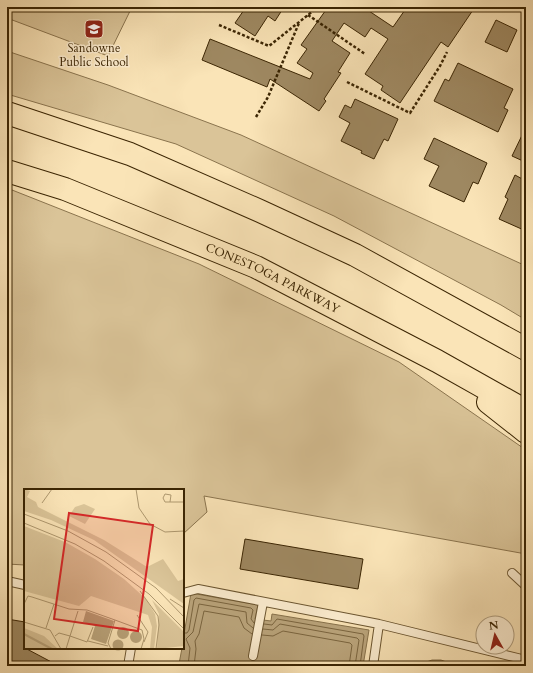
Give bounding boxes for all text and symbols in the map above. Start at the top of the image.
school or university icon: Sandowne Public School [83,18,105,40]
place label: Sandowne Public School [59,40,129,70]
street label: CONESTOGA PARKWAY [203,239,343,317]
inset map [24,489,184,649]
north arrow [475,615,515,655]
text: N [488,617,500,634]

